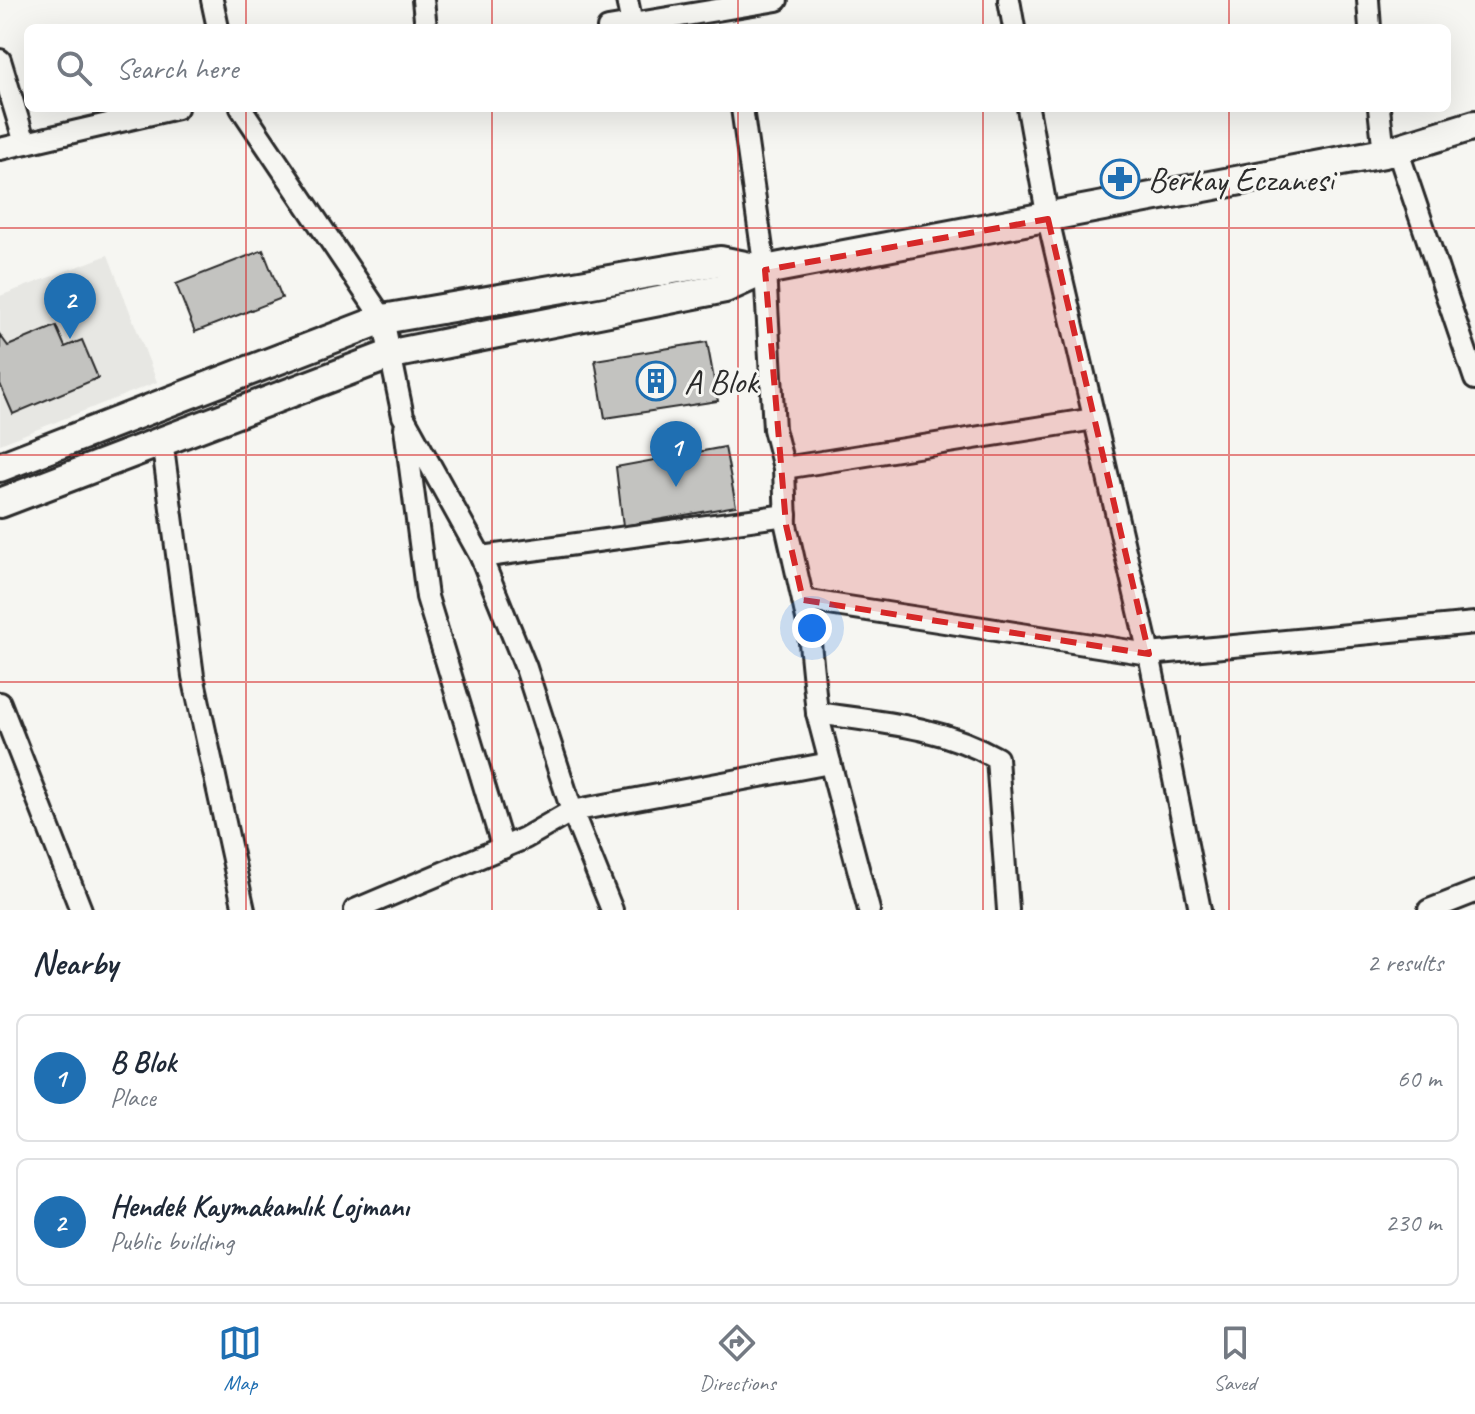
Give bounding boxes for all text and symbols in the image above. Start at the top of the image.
search box [24,24,1451,112]
icon: search [52,46,96,90]
text: Search here [116,49,238,87]
pharmacy icon: Berkay Eczanesi [1099,158,1141,200]
place label: Berkay Eczanesi [1148,158,1337,201]
pin: 2 [44,273,96,339]
building icon: A Blok [635,360,677,402]
place label: A Blok [684,360,760,403]
pin: 1 [650,421,702,487]
your location [792,608,832,648]
text: Nearby [32,941,118,984]
text: 2 results [1367,946,1443,979]
text: B Blok [110,1043,176,1081]
text: 1 [54,1062,66,1095]
text: 60 m [1397,1062,1441,1095]
text: Place [110,1081,156,1114]
text: Hendek Kaymakamlık Lojmanı [110,1187,409,1225]
text: 2 [54,1206,66,1239]
text: 230 m [1385,1206,1441,1239]
text: Public building [110,1225,233,1258]
tab: Map [218,1321,262,1397]
tab: Directions [699,1321,776,1397]
tab: Saved [1213,1321,1257,1397]

